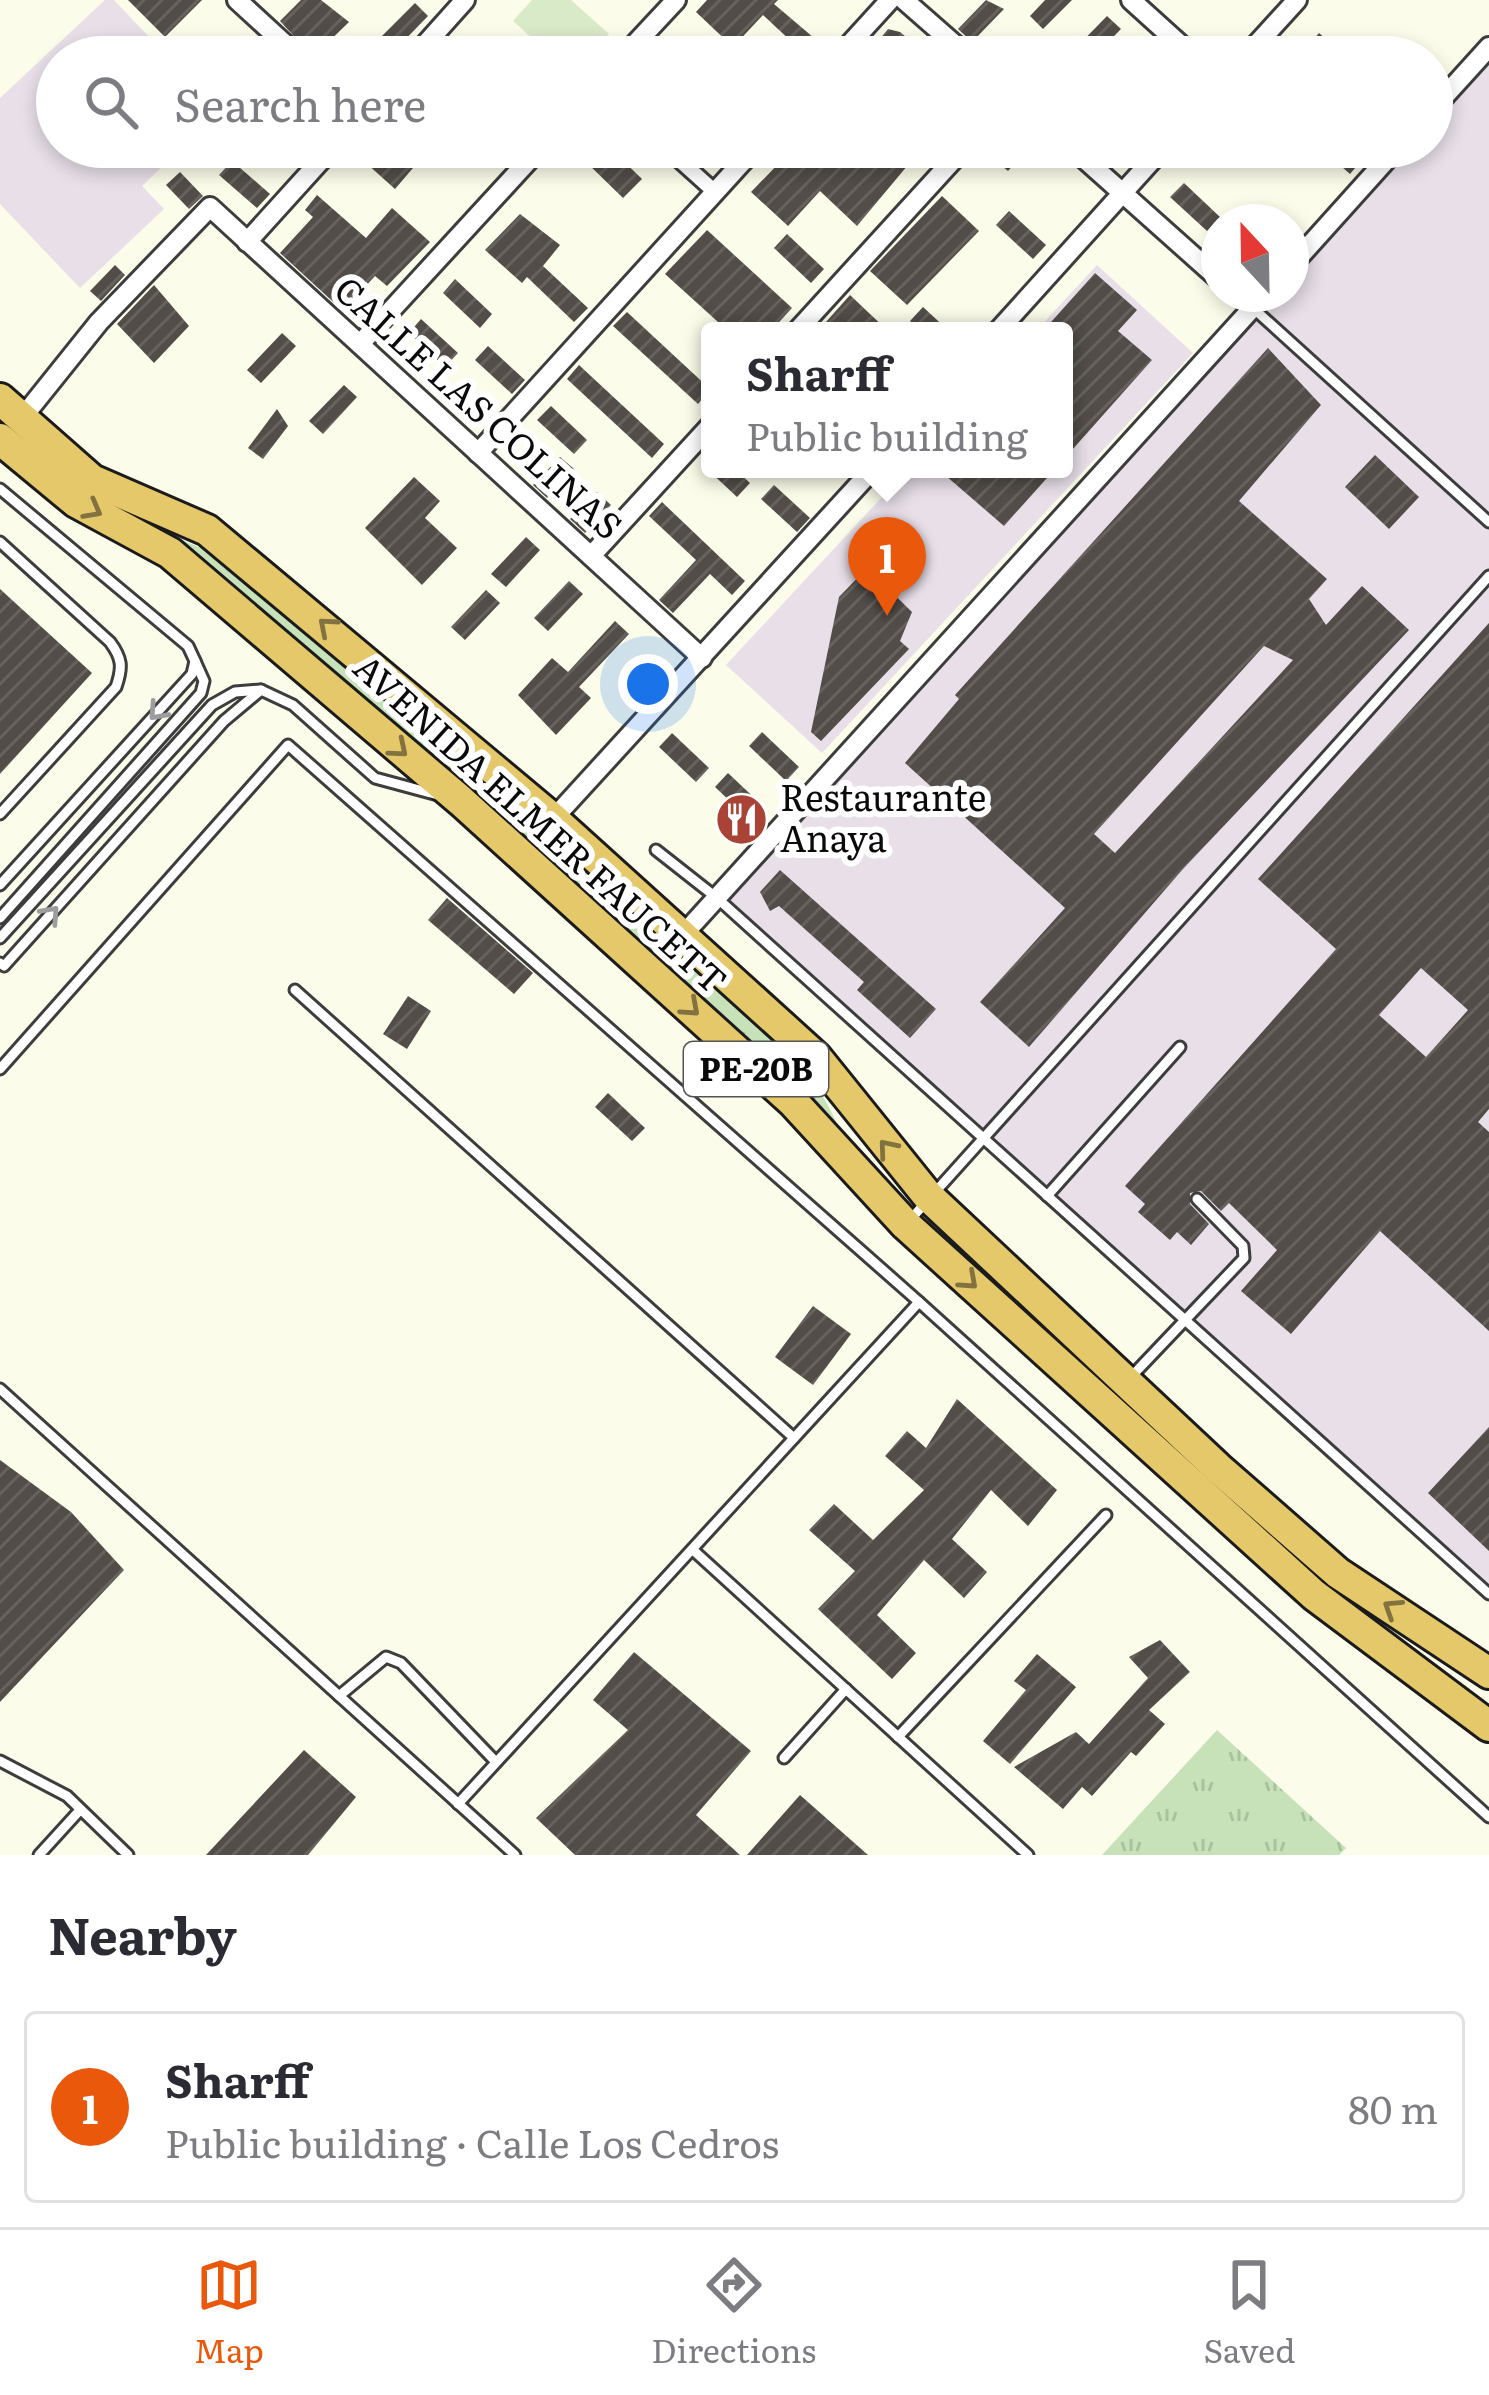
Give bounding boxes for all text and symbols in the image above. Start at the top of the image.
search box [36,36,1453,168]
icon: search [78,69,144,135]
text: Search here [174,69,426,136]
north arrow [1201,204,1309,312]
street label: CALLE LAS COLINAS [324,262,635,550]
popup [701,322,1073,478]
text: Sharff [746,338,891,405]
text: Public building [746,405,1028,463]
one-way arrow [80,496,101,519]
pin: 1 [848,517,926,616]
one-way arrow [319,619,341,641]
street label: AVENIDA ELMER FAUCETT [343,640,740,1005]
your location [618,654,678,714]
one-way arrow [150,699,171,720]
one-way arrow [385,734,407,756]
place label: Restaurante Anaya [780,769,986,863]
restaurant icon: Restaurante Anaya [713,791,769,847]
one-way arrow [37,906,58,927]
one-way arrow [677,994,698,1015]
road number: PE-20B [684,1042,828,1096]
one-way arrow [880,1140,902,1162]
one-way arrow [955,1267,976,1288]
one-way arrow [1383,1600,1405,1622]
text: Nearby [48,1895,237,1971]
text: Sharff [165,2045,310,2112]
text: 1 [82,2078,98,2136]
text: 80 m [1348,2078,1438,2136]
text: Public building · Calle Los Cedros [165,2112,779,2170]
tab: Map [194,2252,264,2373]
tab: Directions [651,2252,816,2373]
tab: Saved [1203,2252,1295,2373]

